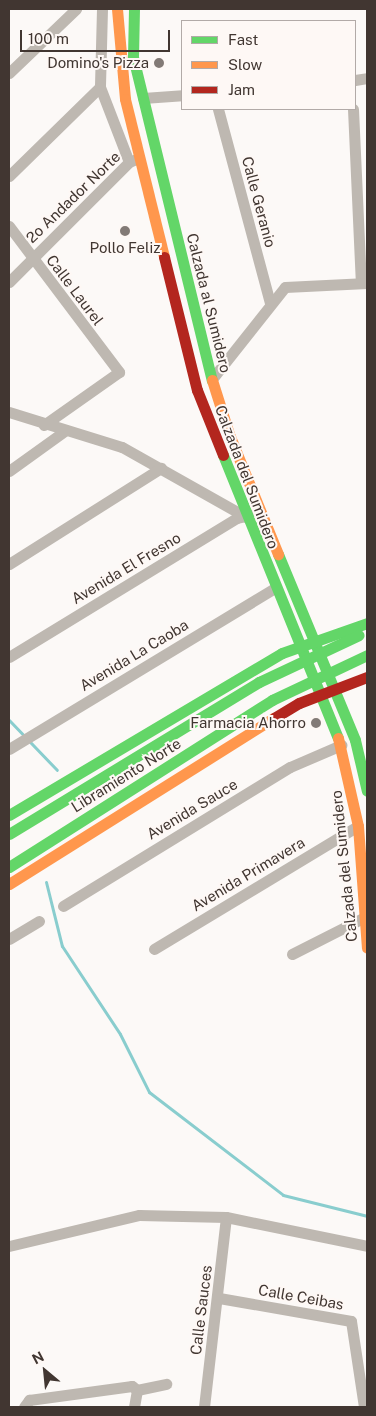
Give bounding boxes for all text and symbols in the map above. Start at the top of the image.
scale bar [22,20,172,52]
legend [181,20,356,110]
text: 100 m [28,30,69,47]
text: Fast [228,31,258,48]
place label: Domino's Pizza [47,54,149,72]
text: Slow [228,56,262,73]
marker: Domino's Pizza [153,57,165,69]
text: Jam [228,81,255,98]
street label: 2o Andador Norte [22,147,124,247]
street label: Calle Geranio [238,155,280,249]
marker: Pollo Feliz [119,225,131,237]
street label: Calzada al Sumidero [183,231,235,375]
place label: Pollo Feliz [89,239,161,257]
street label: Calle Laurel [43,251,107,329]
street label: Calzada del Sumidero [211,403,283,551]
street label: Avenida El Fresno [68,528,184,608]
street label: Avenida La Caoba [76,616,192,694]
place label: Farmacia Ahorro [190,714,306,732]
marker: Farmacia Ahorro [310,717,322,729]
street label: Libramiento Norte [68,734,184,816]
street label: Avenida Sauce [143,775,241,843]
street label: Calzada del Sumidero [327,789,361,943]
street label: Avenida Primavera [188,833,308,915]
street label: Calle Sauces [187,1264,215,1356]
street label: Calle Ceibas [257,1281,345,1313]
north arrow [20,1346,70,1396]
text: N [29,1348,47,1367]

